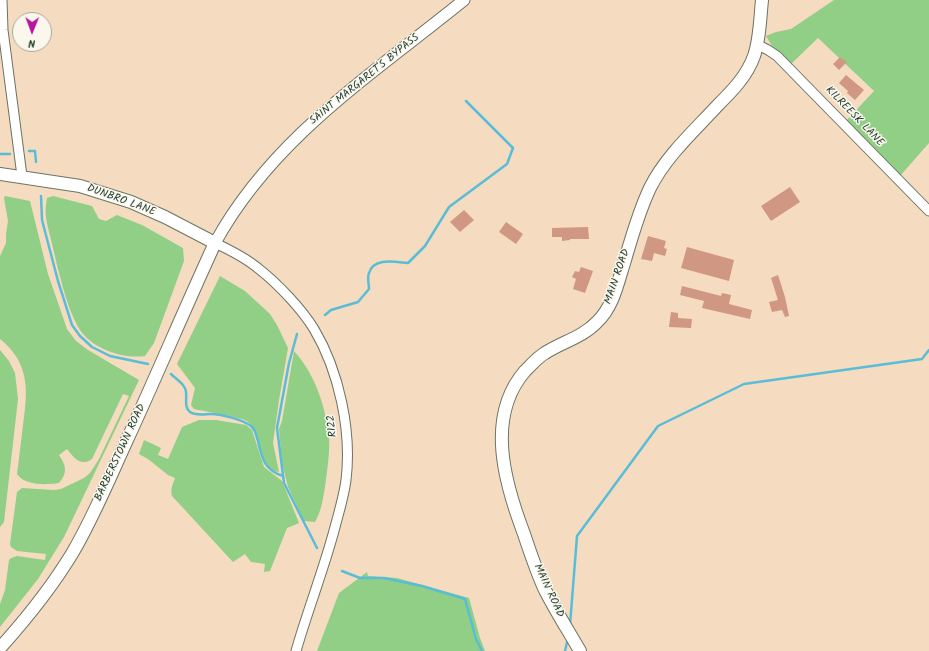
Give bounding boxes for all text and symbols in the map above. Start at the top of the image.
north arrow [12,12,52,52]
street label: SAINT MARGARET'S BYPASS [308,32,422,128]
text: N [28,34,35,52]
street label: KILREESK LANE [822,84,886,150]
street label: DUNBRO LANE [85,182,157,220]
street label: MAIN ROAD [602,248,634,306]
street label: BARBERSTOWN ROAD [93,402,149,504]
street label: R122 [325,414,341,438]
street label: MAIN ROAD [530,562,566,620]

